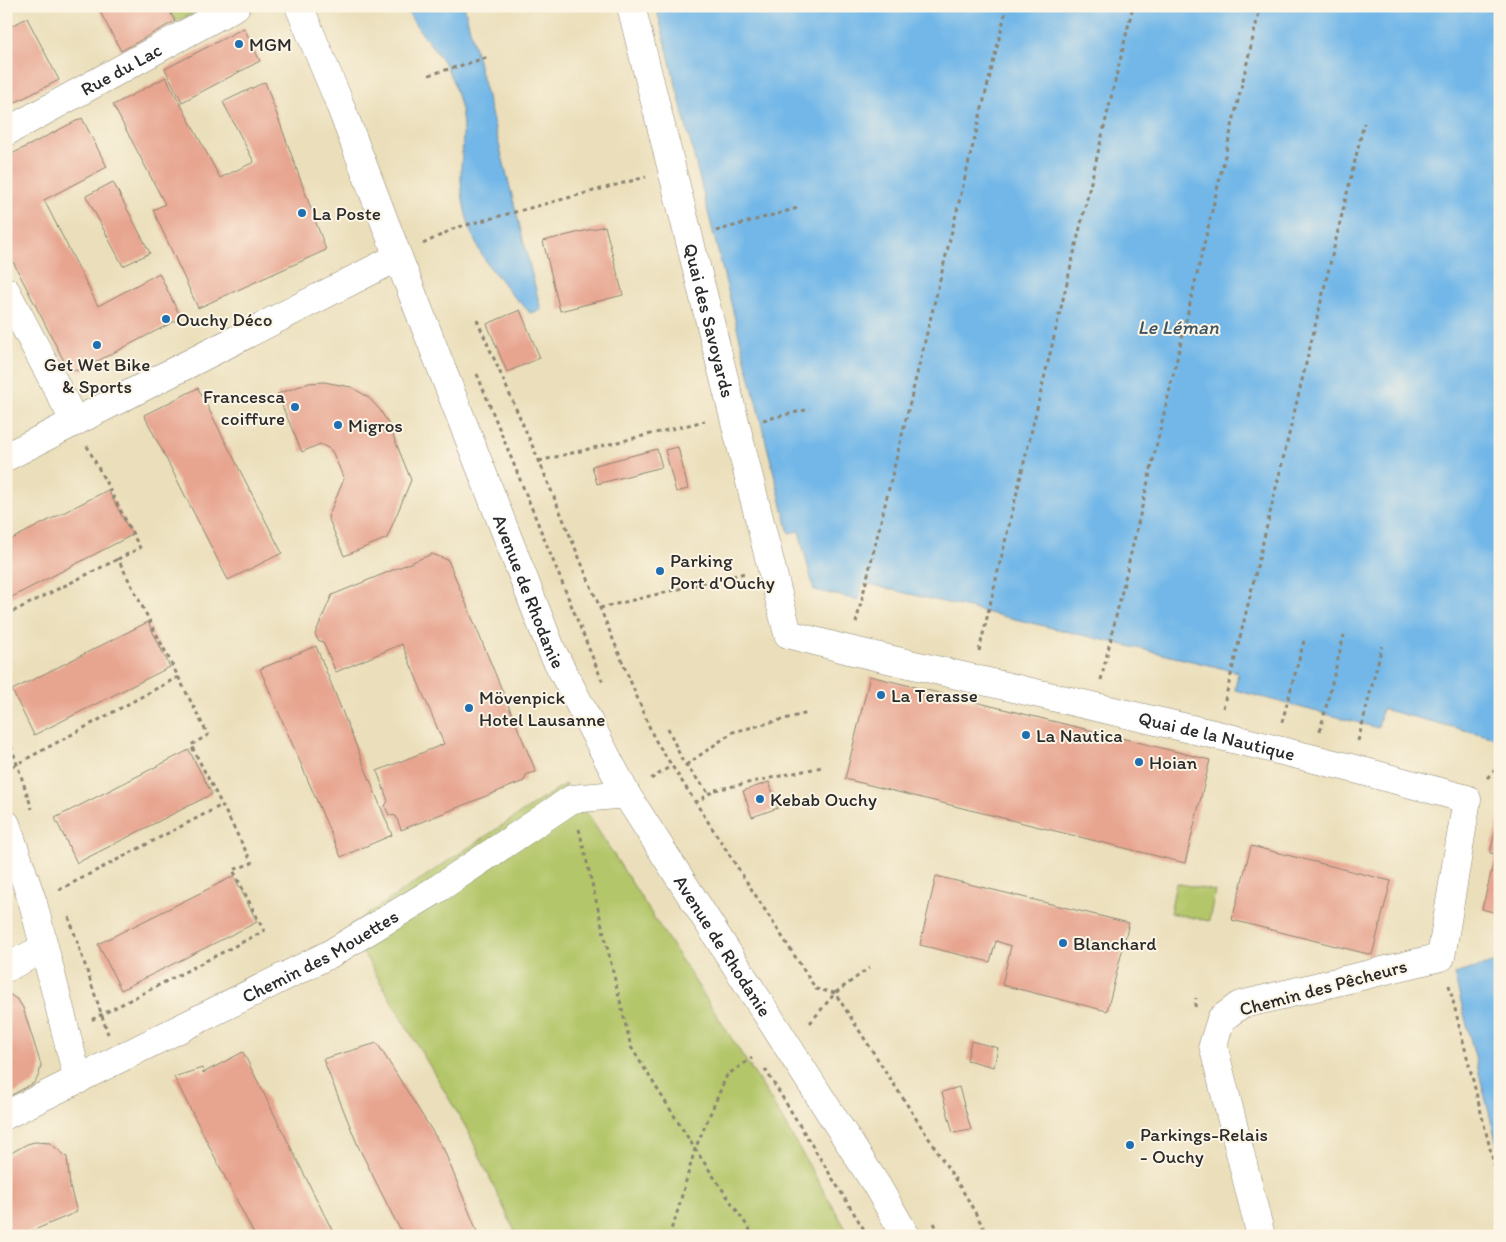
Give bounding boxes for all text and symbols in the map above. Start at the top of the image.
place label: MGM [249,33,292,56]
street label: Rue du Lac [77,38,166,101]
marker: MGM [233,38,245,50]
place label: La Poste [312,202,381,225]
marker: La Poste [296,207,308,219]
street label: Quai des Savoyards [679,241,739,400]
place label: Ouchy Déco [176,308,272,331]
marker: Ouchy Déco [160,313,172,325]
water label: Le Léman [1137,315,1219,339]
marker: Get Wet Bike & Sports [91,339,103,351]
place label: Get Wet Bike & Sports [44,353,150,398]
place label: Francesca coiffure [203,385,285,430]
marker: Francesca coiffure [289,401,301,413]
place label: Migros [348,414,403,437]
marker: Migros [332,419,344,431]
street label: Avenue de Rhodanie [488,511,570,672]
place label: Parking Port d'Ouchy [670,549,775,594]
marker: Parking Port d'Ouchy [654,565,666,577]
place label: La Terasse [891,684,978,707]
place label: Mövenpick Hotel Lausanne [479,686,605,731]
marker: La Terasse [875,689,887,701]
marker: Mövenpick Hotel Lausanne [463,702,475,714]
street label: Quai de la Nautique [1136,706,1297,766]
place label: La Nautica [1036,724,1123,747]
marker: La Nautica [1020,729,1032,741]
place label: Hoian [1149,751,1198,774]
marker: Hoian [1133,756,1145,768]
place label: Kebab Ouchy [770,788,877,811]
marker: Kebab Ouchy [754,793,766,805]
street label: Avenue de Rhodanie [669,871,776,1021]
street label: Chemin des Mouettes [238,904,402,1008]
place label: Blanchard [1073,932,1157,955]
marker: Blanchard [1057,937,1069,949]
street label: Chemin des Pêcheurs [1237,954,1410,1021]
place label: Parkings-Relais - Ouchy [1140,1123,1268,1168]
marker: Parkings-Relais - Ouchy [1124,1139,1136,1151]

